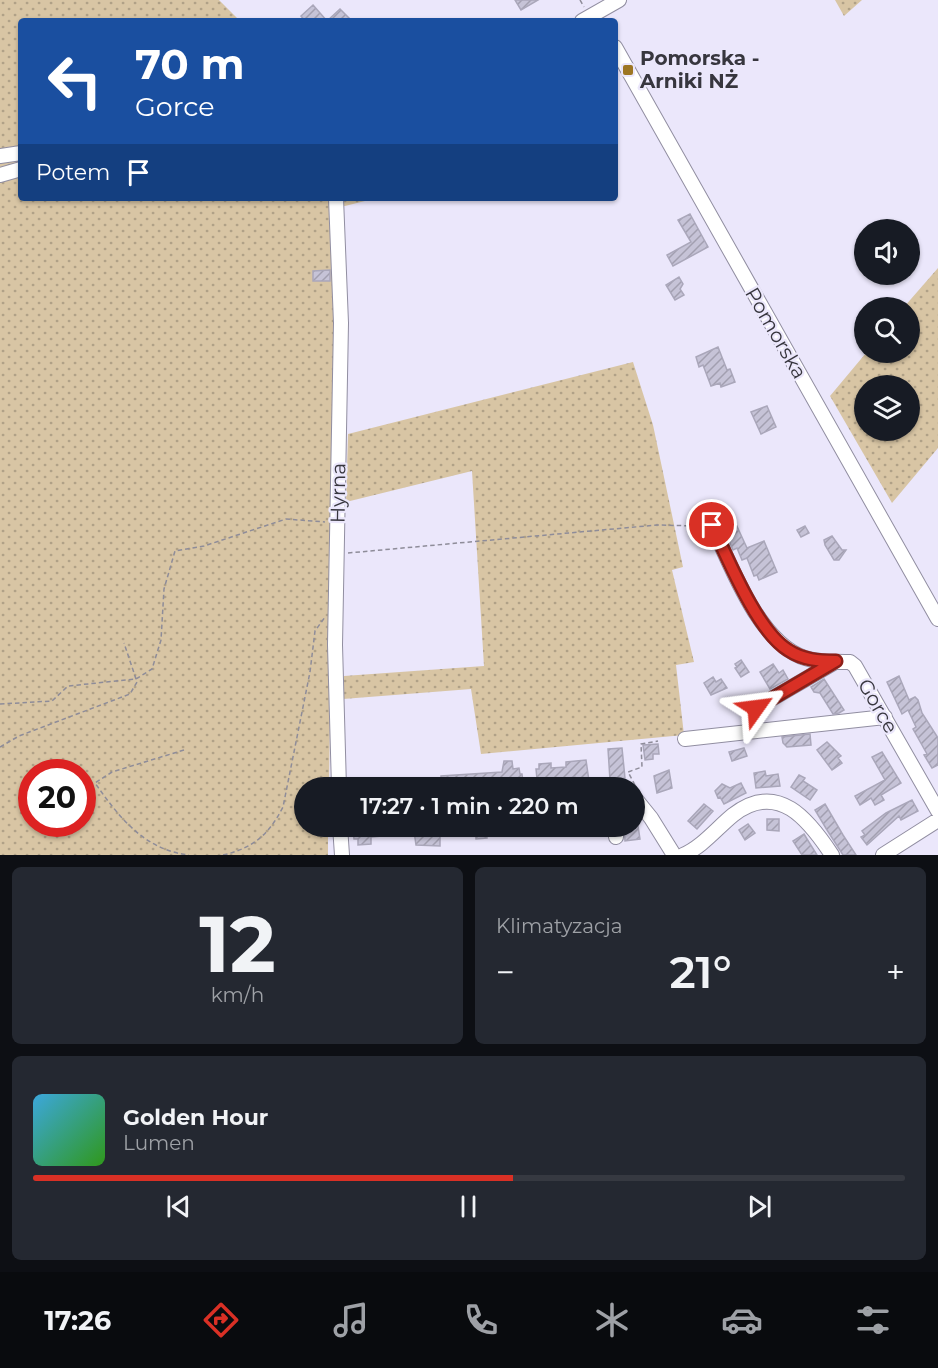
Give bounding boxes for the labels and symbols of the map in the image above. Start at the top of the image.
place label: Pomorska - Arniki NŻ [639,46,760,93]
marker: Pomorska - Arniki NŻ [621,63,635,77]
street label: Pomorska [740,283,812,383]
street label: Hyrna [325,463,351,523]
pin [686,499,737,550]
street label: Gorce [853,674,903,738]
position arrow [724,676,788,740]
speed limit sign: 20 [18,759,96,837]

